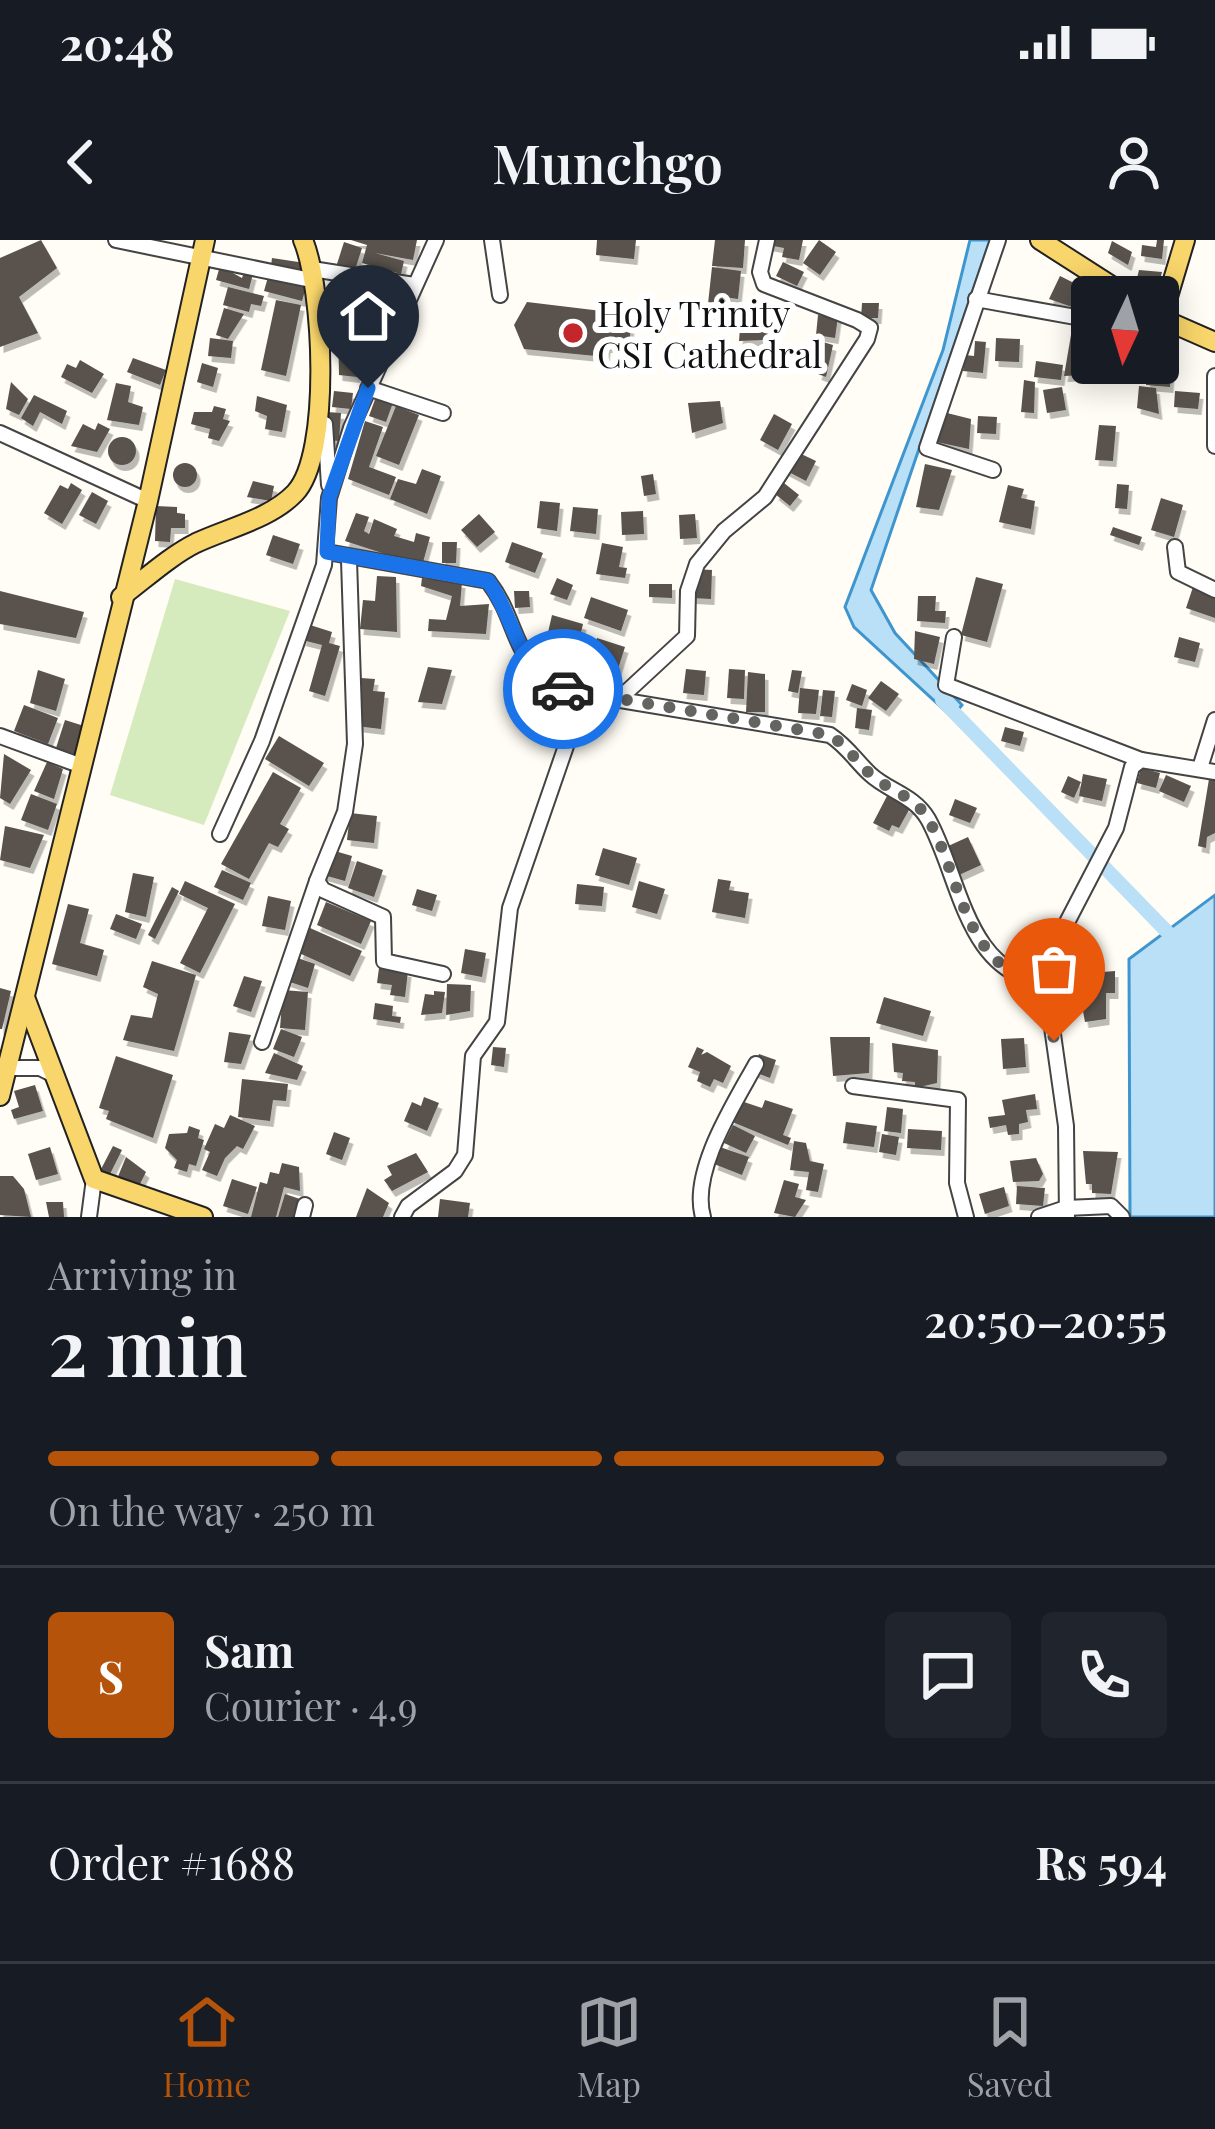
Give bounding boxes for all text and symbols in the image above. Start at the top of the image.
text: 20:48 [60,12,175,72]
text: Munchgo [492,126,723,198]
icon: back [48,129,114,195]
icon: person [1101,129,1167,195]
pin [317,265,419,388]
north arrow [1071,276,1179,384]
map controls [1071,276,1179,384]
icon: home [335,283,401,349]
place label: Holy Trinity CSI Cathedral [597,288,822,377]
marker: Holy Trinity CSI Cathedral [560,320,586,346]
courier [503,629,623,749]
icon: car [530,656,596,722]
pin [1003,918,1105,1041]
icon: bag [1021,936,1087,1002]
text: Arriving in [48,1248,237,1300]
text: 20:50–20:55 [924,1289,1167,1349]
text: 2 min [48,1293,247,1397]
text: On the way · 250 m [48,1484,375,1536]
button: chat [885,1612,1011,1738]
button: phone [1041,1612,1167,1738]
text: Sam [204,1619,294,1679]
text: S [98,1645,124,1705]
text: Courier · 4.9 [204,1679,418,1731]
text: Order #1688 [48,1831,295,1891]
text: Rs 594 [1035,1831,1167,1891]
tab: Home [162,1989,251,2105]
tab: Map [576,1989,642,2105]
tab: Saved [967,1989,1053,2105]

